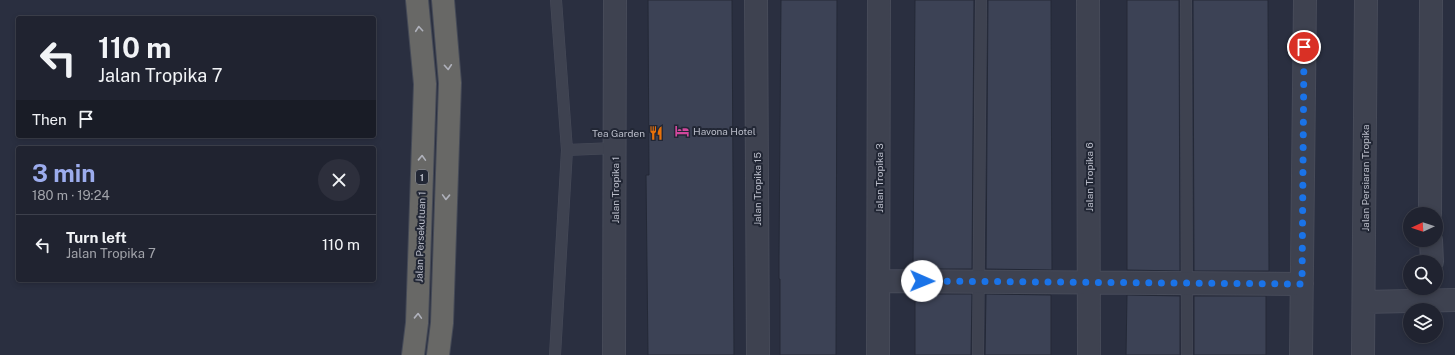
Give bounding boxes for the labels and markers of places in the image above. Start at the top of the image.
pin [1287,30,1321,64]
hotel icon: Havona Hotel [674,123,690,139]
restaurant icon: Tea Garden [648,125,664,141]
place label: Havona Hotel [693,125,756,137]
place label: Tea Garden [592,127,645,139]

